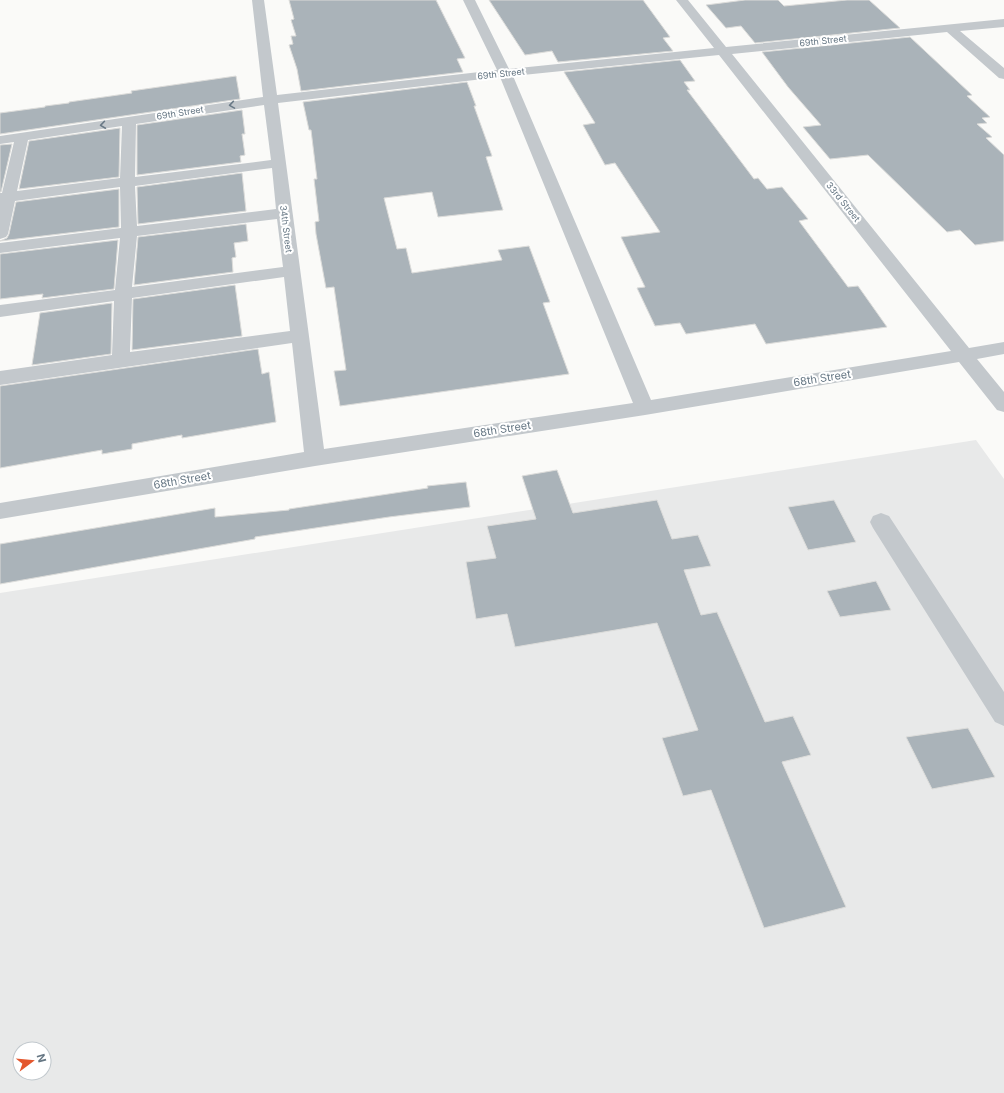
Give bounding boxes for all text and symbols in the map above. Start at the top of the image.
street label: 69th Street [799,33,847,48]
street label: 69th Street [477,66,525,81]
one-way arrow [229,100,235,109]
street label: 69th Street [156,103,204,122]
one-way arrow [100,120,106,129]
street label: 33rd Street [824,180,863,224]
street label: 34th Street [278,205,295,253]
street label: 68th Street [792,366,852,389]
street label: 68th Street [472,417,532,440]
street label: 68th Street [152,468,212,492]
north arrow [12,1041,52,1081]
text: N [34,1052,49,1064]

